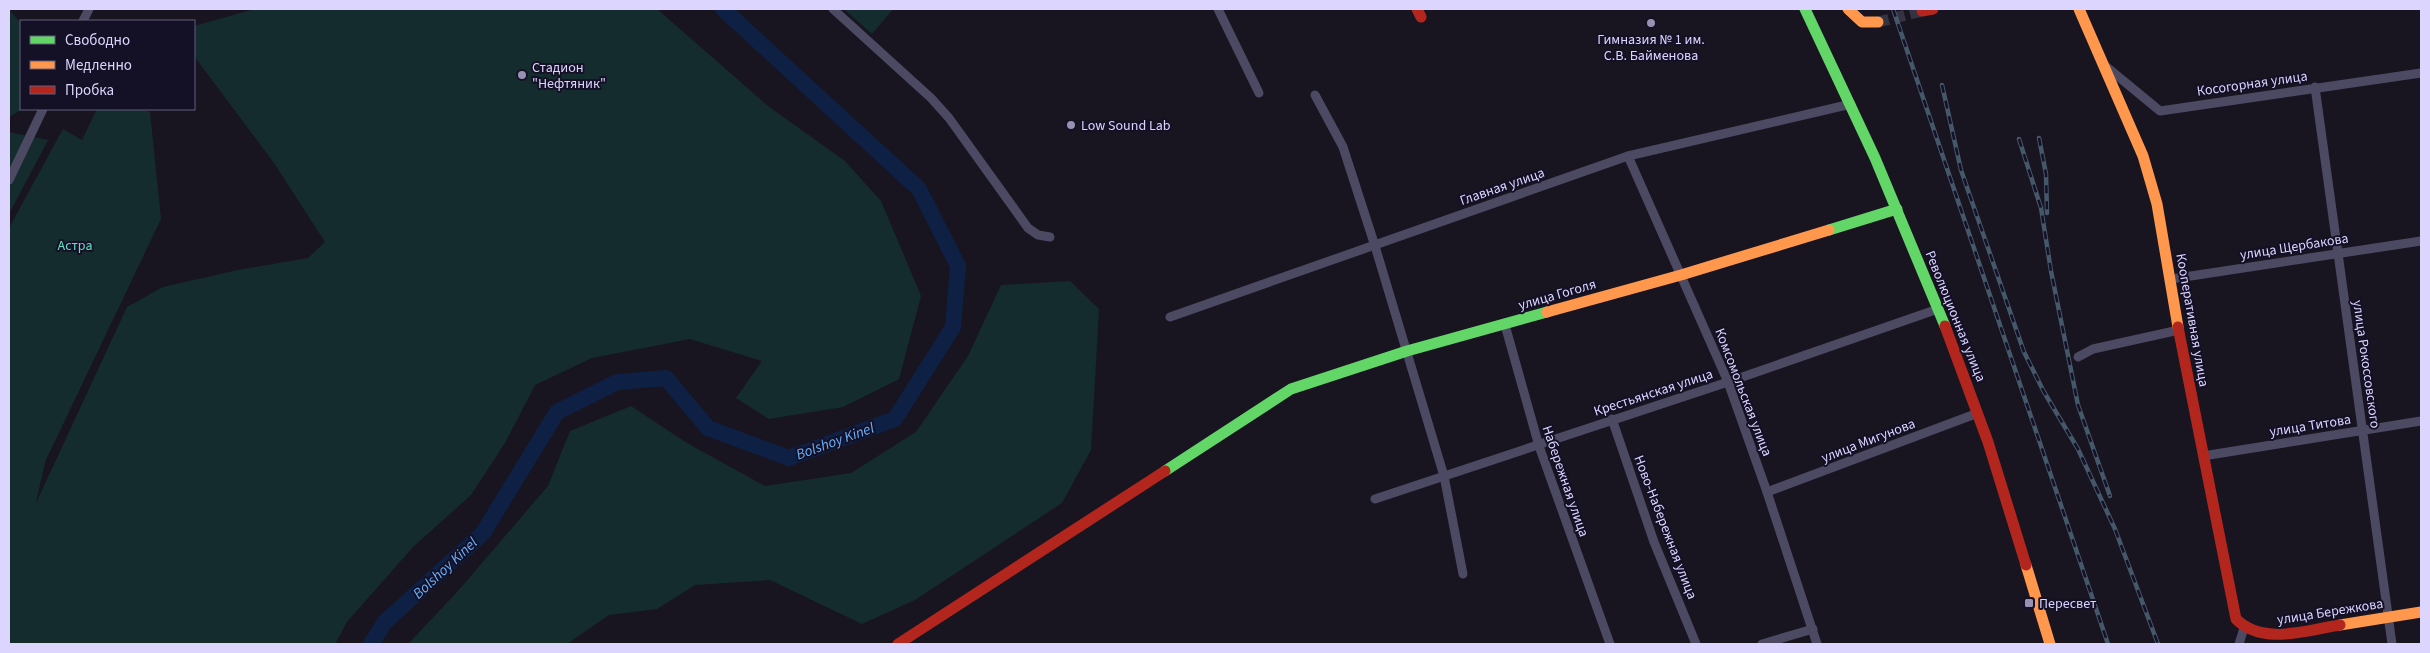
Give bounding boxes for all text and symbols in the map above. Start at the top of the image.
marker: Гимназия № 1 им. С.В. Байменова [1645,17,1657,29]
legend [20,20,195,110]
text: Свободно [65,30,130,51]
place label: Гимназия № 1 им. С.В. Байменова [1597,30,1705,66]
text: Медленно [65,55,132,76]
place label: Стадион "Нефтяник" [532,58,606,94]
street label: Косогорная улица [2196,66,2309,102]
marker: Стадион "Нефтяник" [516,69,528,81]
text: Пробка [65,80,114,101]
place label: Low Sound Lab [1081,116,1171,136]
marker: Low Sound Lab [1065,119,1077,131]
street label: Главная улица [1457,163,1547,211]
street label: улица Щербакова [2238,229,2350,265]
park label: Астра [58,236,92,256]
street label: Революционная улица [1920,248,1991,385]
street label: Кооперативная улица [2170,252,2214,389]
street label: улица Гоголя [1516,274,1598,316]
street label: улица Рокоссовского [2347,299,2385,430]
street label: Комсомольская улица [1709,325,1777,459]
street label: Крестьянская улица [1591,364,1715,422]
street label: улица Титова [2268,410,2352,442]
street label: улица Мигунова [1818,414,1918,468]
water label: Bolshoy Kinel [793,418,877,465]
street label: Набережная улица [1537,423,1594,540]
street label: Ново-Набережная улица [1628,453,1702,602]
water label: Bolshoy Kinel [408,533,483,604]
place label: Пересвет [2039,594,2097,614]
street label: улица Бережкова [2276,594,2385,630]
marker: Пересвет [2023,597,2035,609]

